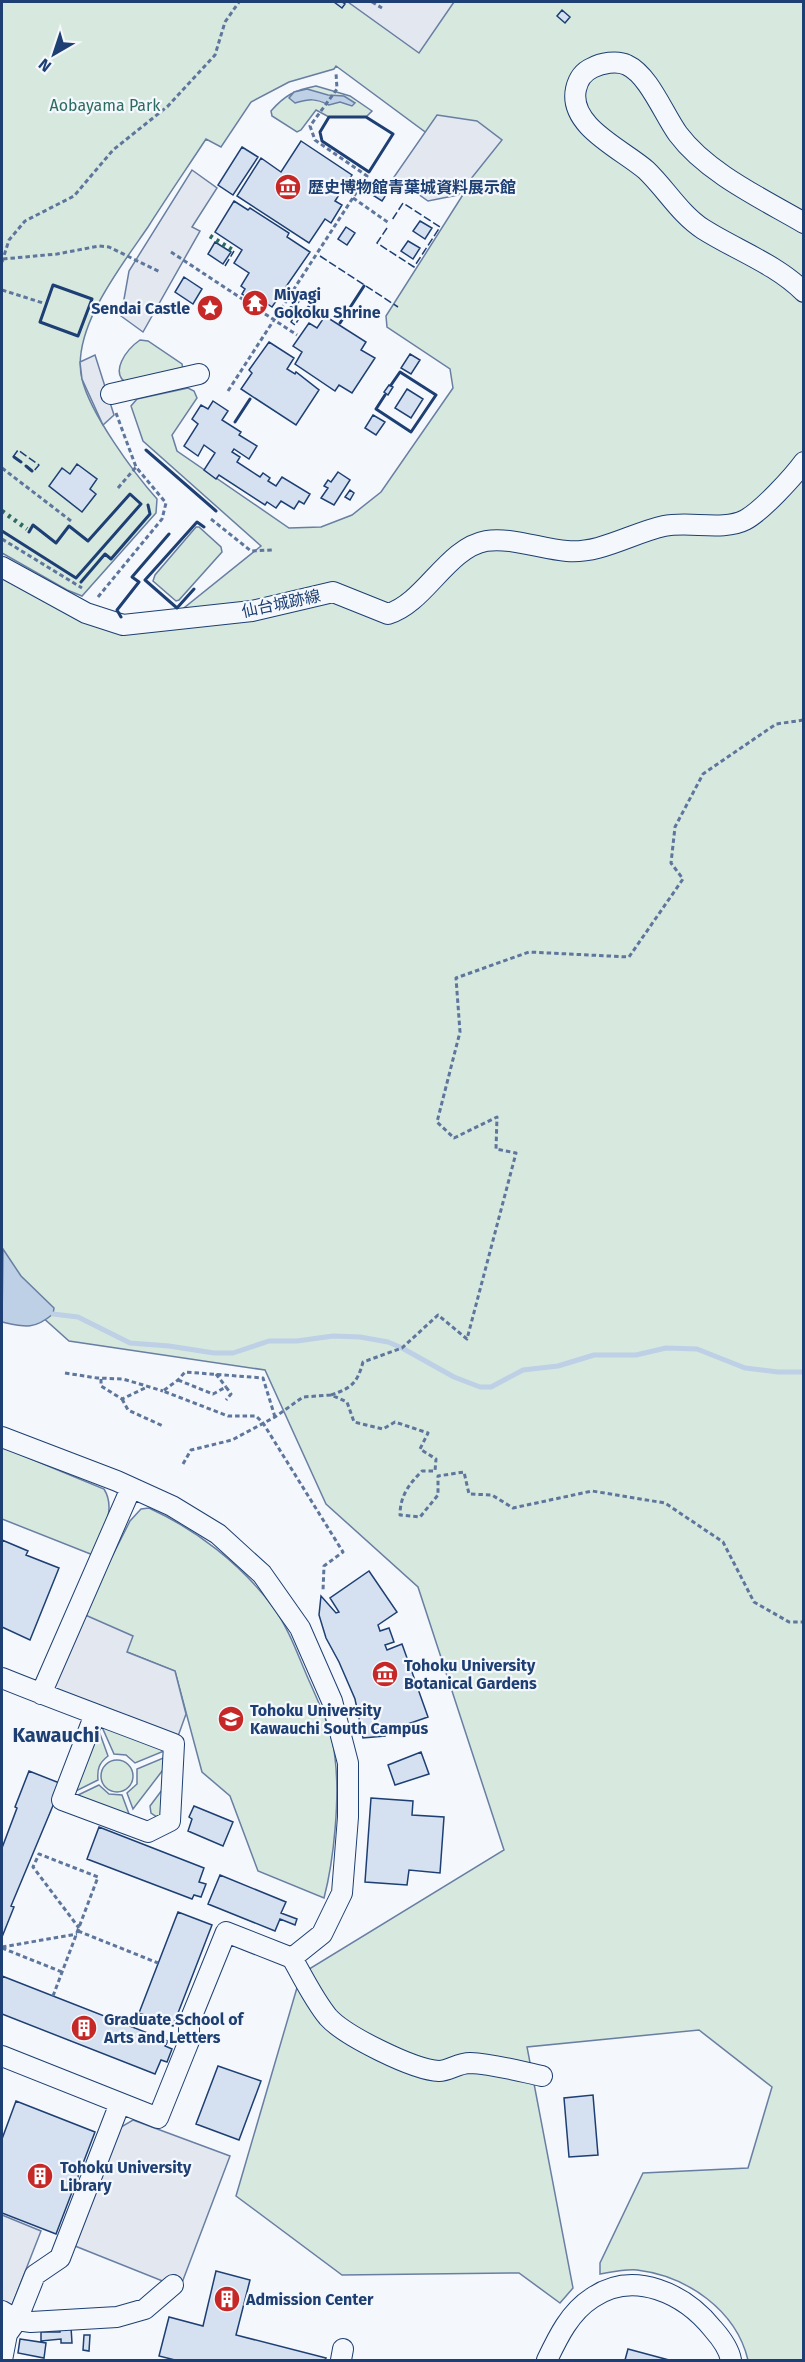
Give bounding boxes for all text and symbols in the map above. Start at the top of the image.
north arrow [24,24,84,84]
text: N [35,55,55,76]
park label: Aobayama Park [50,96,161,115]
museum icon: 歴史博物館青葉城資料展示館 [273,172,303,202]
place label: 歴史博物館青葉城資料展示館 [308,178,516,197]
place label: Miyagi Gokoku Shrine [274,285,381,322]
temple icon: Miyagi Gokoku Shrine [240,288,270,318]
place icon: Sendai Castle [195,293,225,323]
place label: Sendai Castle [91,299,190,318]
street label: 仙台城跡線 [240,586,322,621]
place label: Tohoku University Botanical Gardens [404,1656,537,1693]
museum icon: Tohoku University Botanical Gardens [370,1659,400,1689]
place label: Tohoku University Kawauchi South Campus [250,1701,428,1738]
school or university icon: Tohoku University Kawauchi South Campus [216,1704,246,1734]
district label: Kawauchi [12,1723,100,1747]
place label: Graduate School of Arts and Letters [103,2010,245,2047]
building icon: Graduate School of Arts and Letters [69,2013,99,2043]
place label: Tohoku University Library [60,2158,192,2195]
building icon: Tohoku University Library [25,2161,55,2191]
building icon: Admission Center [212,2284,242,2314]
place label: Admission Center [245,2290,374,2309]

